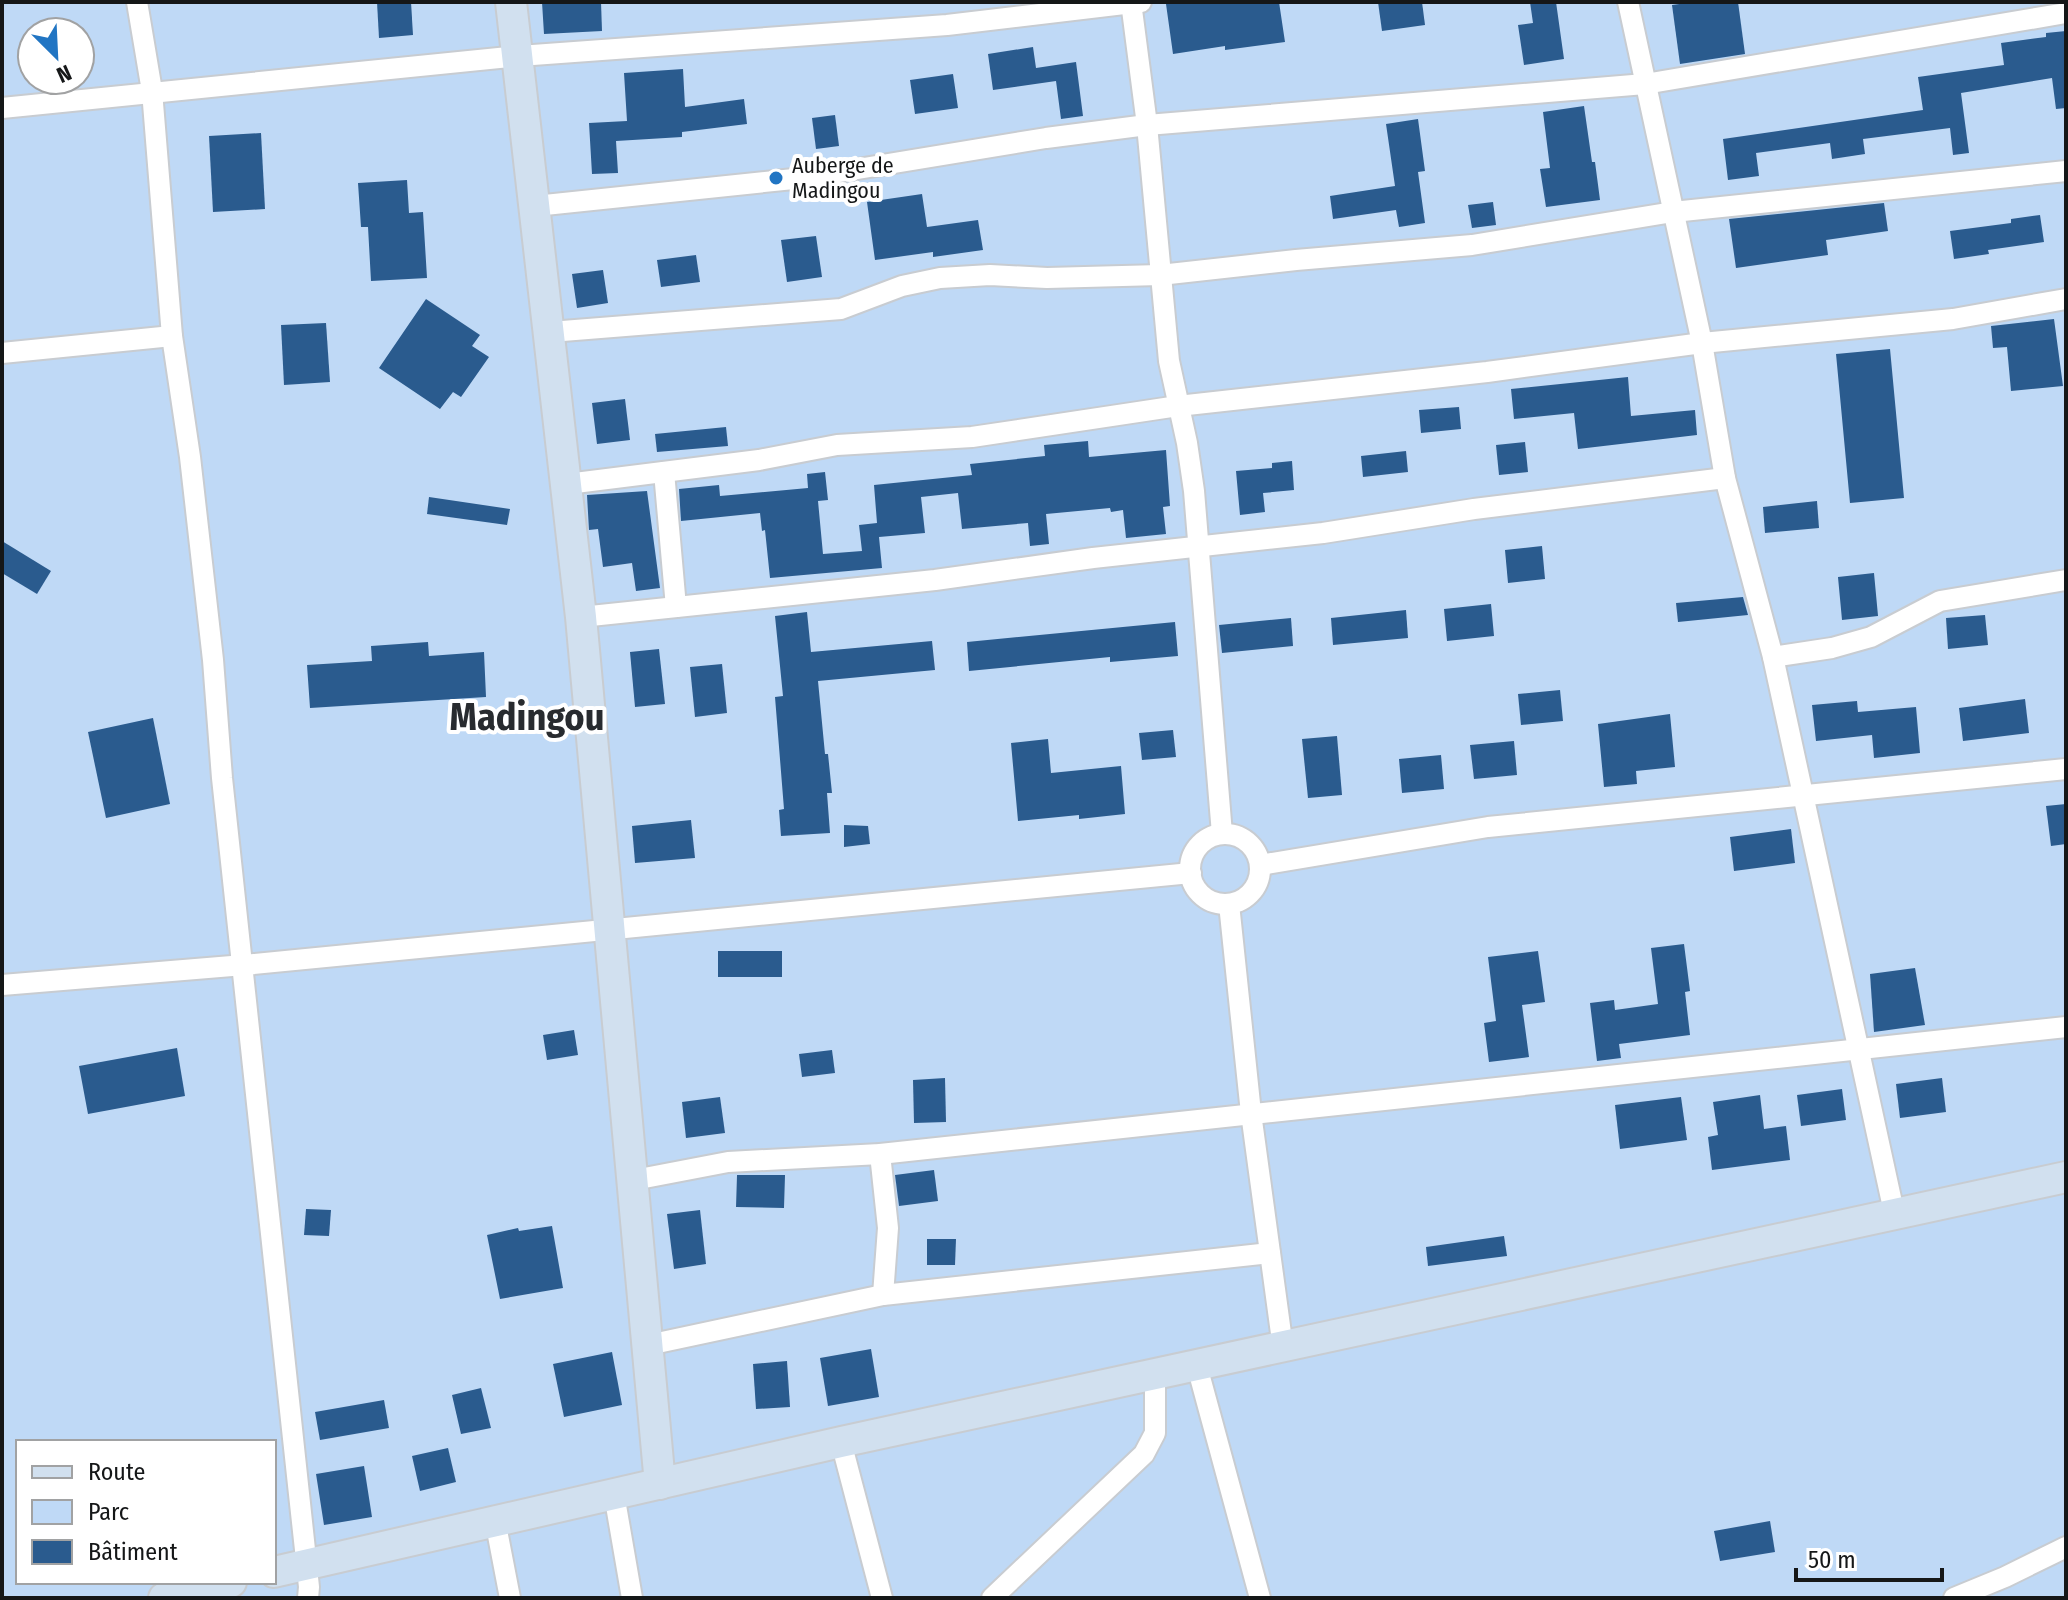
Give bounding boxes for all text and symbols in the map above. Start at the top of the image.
north arrow [16,16,96,96]
text: N [52,59,75,89]
place label: Auberge de Madingou [792,152,894,204]
marker: Auberge de Madingou [767,169,785,187]
district label: Madingou [450,694,604,740]
legend [16,1440,276,1584]
text: Route [88,1458,145,1486]
text: Parc [88,1498,129,1526]
scale bar [1796,1532,1942,1582]
text: Bâtiment [88,1538,178,1566]
text: 50 m [1808,1546,1856,1574]

